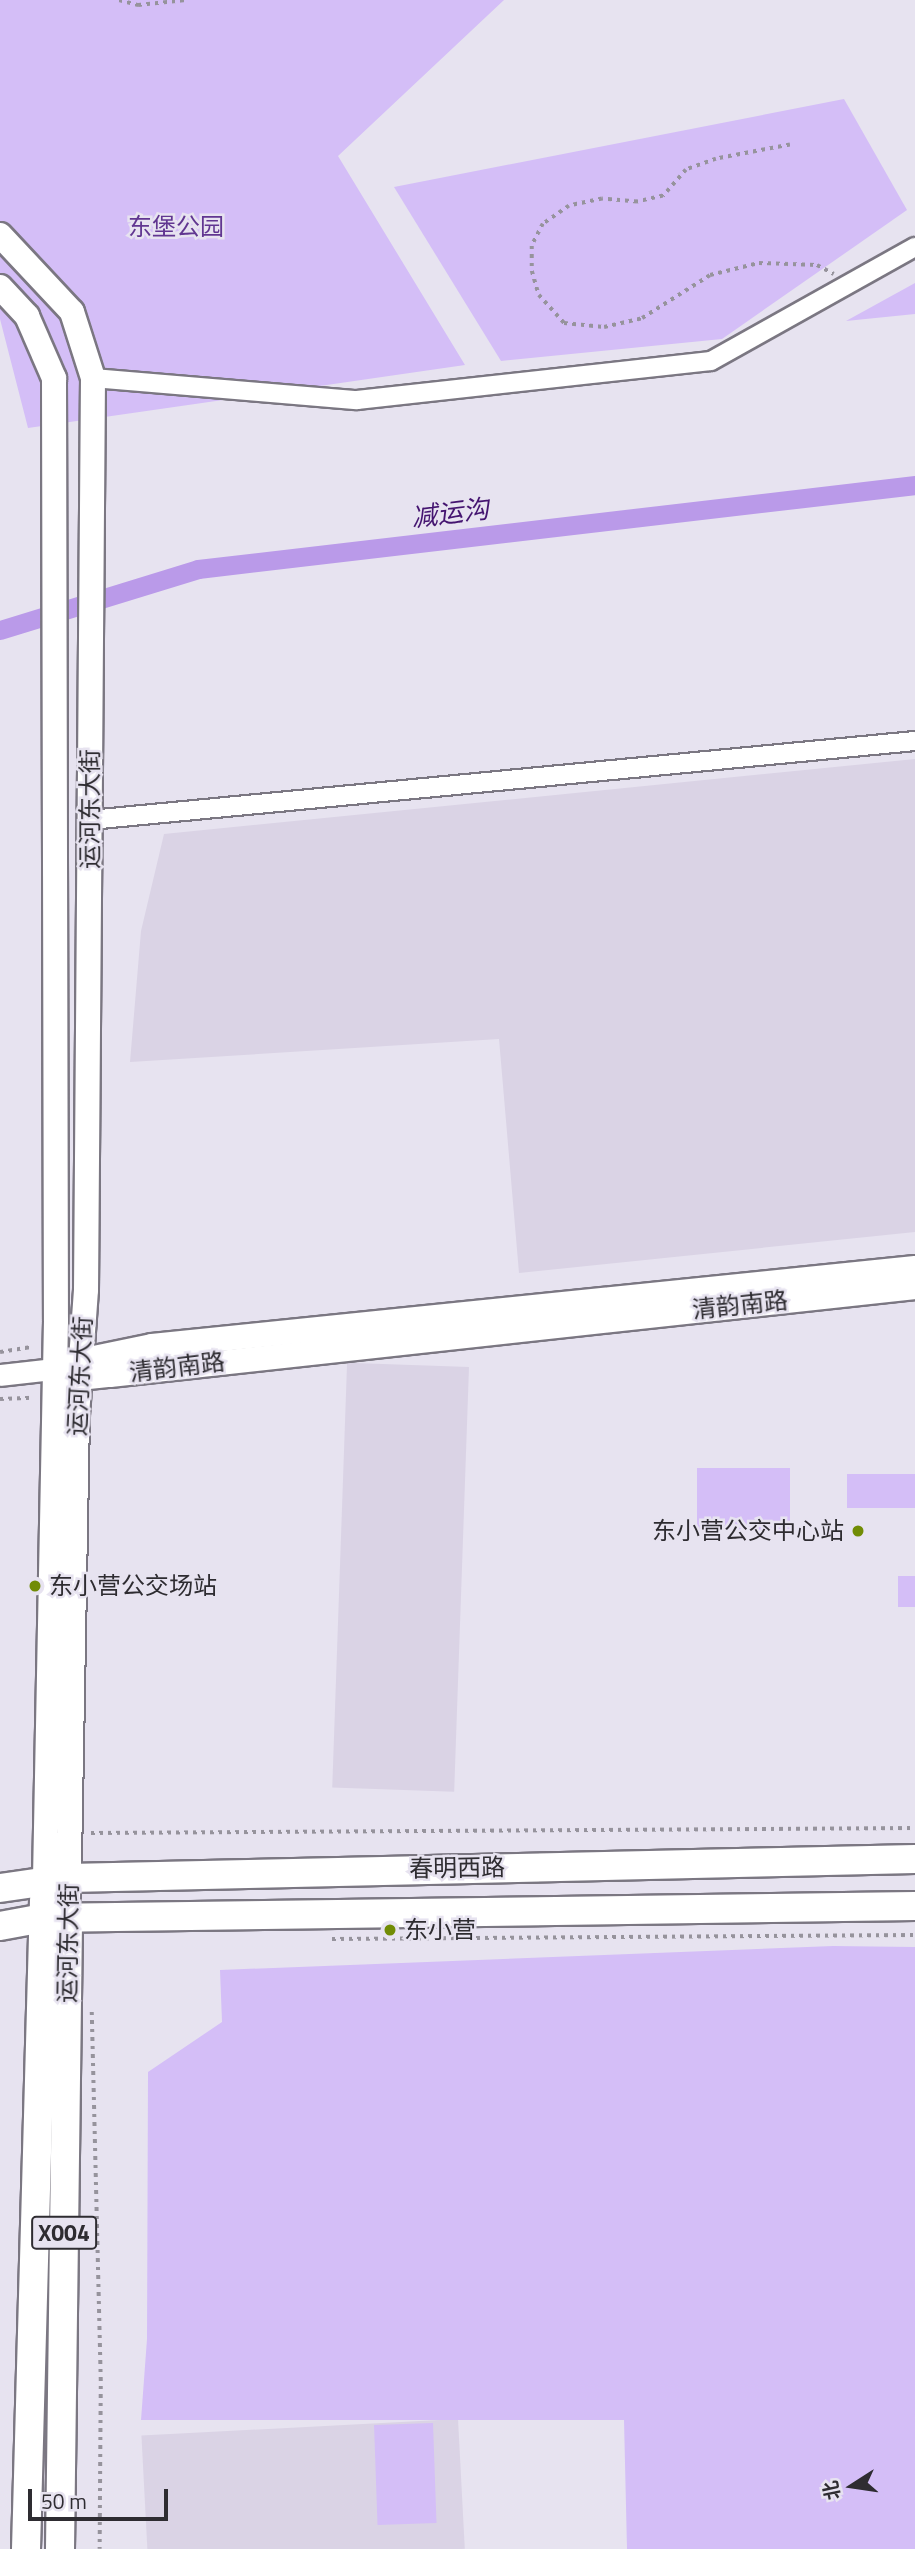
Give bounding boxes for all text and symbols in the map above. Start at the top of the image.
park label: 东堡公园 [128,213,224,241]
water label: 减运沟 [409,493,491,533]
street label: 运河东大街 [76,749,104,869]
street label: 清韵南路 [691,1286,789,1324]
street label: 运河东大街 [62,1315,98,1437]
street label: 清韵南路 [128,1347,226,1387]
place label: 东小营公交中心站 [652,1517,844,1545]
marker: 东小营公交中心站 [850,1523,866,1539]
place label: 东小营公交场站 [49,1572,217,1600]
marker: 东小营公交场站 [27,1578,43,1594]
street label: 春明西路 [409,1853,505,1883]
street label: 运河东大街 [53,1883,83,2003]
place label: 东小营 [404,1916,476,1944]
marker: 东小营 [382,1922,398,1938]
road number: X004 [31,2214,97,2252]
north arrow [817,2451,887,2521]
scale bar [32,2476,172,2520]
text: 北 [815,2478,847,2503]
text: 50 m [41,2485,87,2517]

